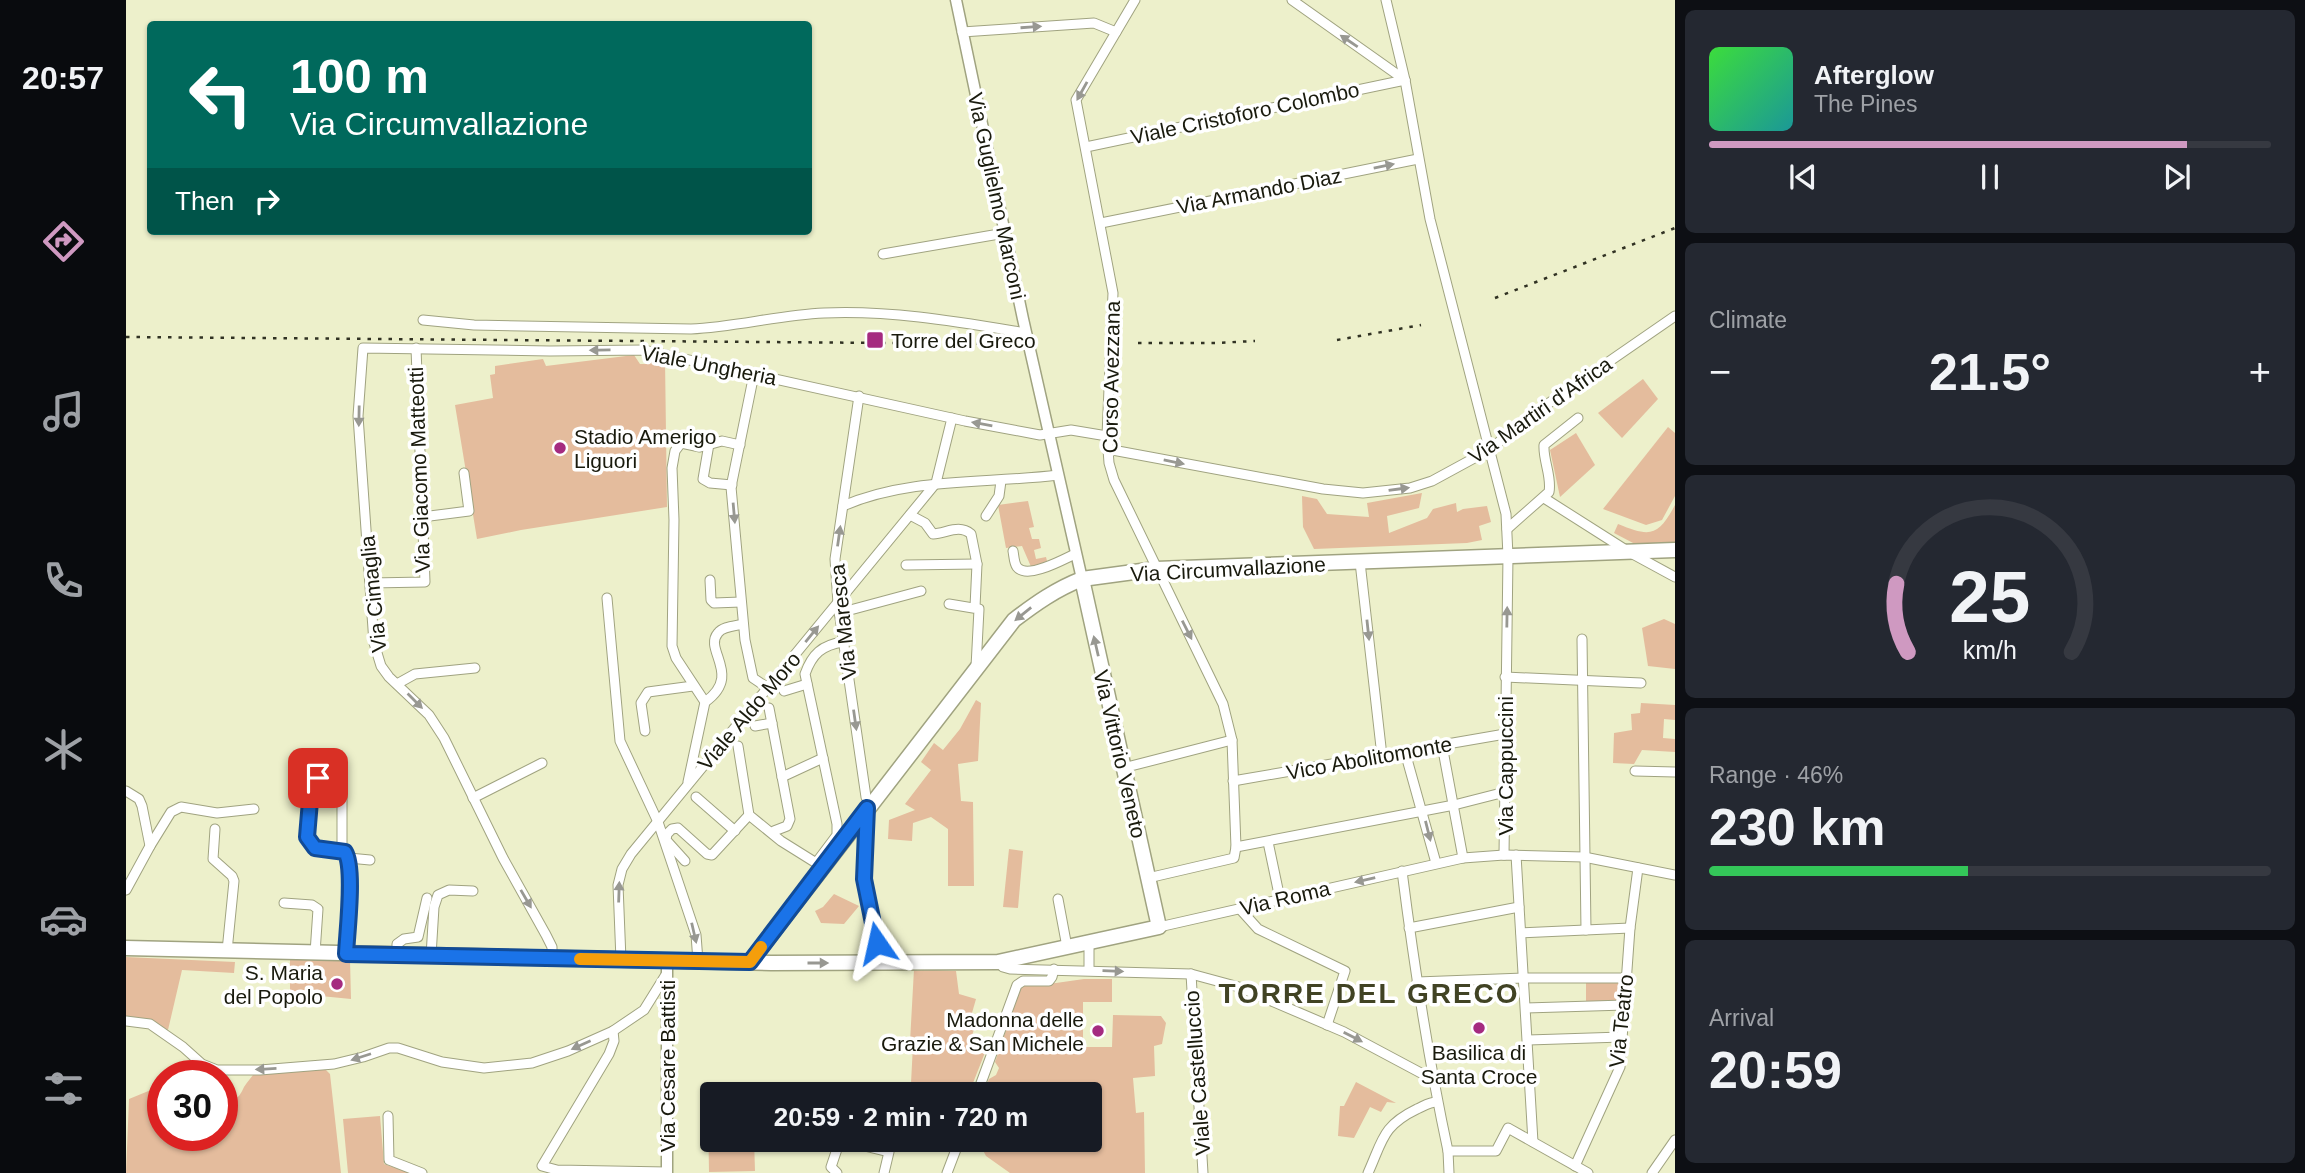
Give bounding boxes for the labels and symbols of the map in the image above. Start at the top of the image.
one-way arrow [1020,21,1042,32]
one-way arrow [1339,35,1358,48]
street label: Viale Cristoforo Colombo [1129,78,1361,148]
one-way arrow [1077,81,1088,101]
street label: Via Guglielmo Marconi [964,90,1030,302]
one-way arrow [1373,160,1395,171]
street label: Via Armando Diaz [1174,164,1344,218]
street label: Corso Avezzana [1098,300,1124,453]
place label: Torre del Greco [891,329,1036,352]
marker: Torre del Greco [865,330,885,350]
street label: Viale Ungheria [639,341,779,389]
one-way arrow [589,344,611,356]
street label: Via Martiri d'Africa [1464,352,1616,468]
street label: Via Giacomo Matteotti [404,367,434,573]
one-way arrow [353,405,365,427]
one-way arrow [971,418,993,429]
place label: Stadio Amerigo Liguori [574,425,716,472]
marker: Stadio Amerigo Liguori [552,440,568,456]
one-way arrow [1163,456,1185,467]
one-way arrow [1388,484,1410,495]
one-way arrow [728,502,739,524]
one-way arrow [833,525,844,547]
street label: Via Cimaglia [355,534,391,654]
street label: Via Circumvallazione [1130,552,1326,586]
street label: Via Maresca [825,563,861,681]
one-way arrow [1014,606,1032,621]
one-way arrow [1501,606,1512,628]
one-way arrow [1362,619,1373,641]
one-way arrow [1182,620,1193,640]
one-way arrow [804,626,819,643]
one-way arrow [1090,635,1101,657]
street label: Viale Aldo Moro [693,647,805,775]
street label: Via Vittorio Veneto [1089,668,1151,840]
one-way arrow [407,693,424,710]
street label: Via Cappuccini [1494,696,1517,836]
one-way arrow [850,709,861,731]
street label: Vico Abolitomonte [1284,732,1454,784]
pin [288,748,348,808]
one-way arrow [1423,820,1434,842]
one-way arrow [1354,874,1376,885]
street label: Via Roma [1238,876,1333,920]
one-way arrow [613,881,625,903]
one-way arrow [520,889,532,909]
position arrow [840,906,914,980]
one-way arrow [688,922,699,944]
one-way arrow [807,957,829,969]
place label: S. Maria del Popolo [224,961,323,1008]
one-way arrow [1102,965,1124,976]
street label: Via Teatro [1605,973,1637,1069]
marker: S. Maria del Popolo [329,976,345,992]
district label: TORRE DEL GRECO [1218,978,1520,1009]
street label: Via Cesare Battisti [656,980,679,1152]
street label: Viale Castelluccio [1180,990,1214,1156]
place label: Madonna delle Grazie & San Michele [881,1008,1084,1055]
marker: Basilica di Santa Croce [1471,1020,1487,1036]
marker: Madonna delle Grazie & San Michele [1090,1023,1106,1039]
one-way arrow [1343,1031,1363,1043]
one-way arrow [570,1040,591,1051]
place label: Basilica di Santa Croce [1421,1041,1537,1088]
one-way arrow [350,1052,371,1063]
speed limit sign: 30 [147,1060,238,1151]
one-way arrow [255,1064,277,1075]

